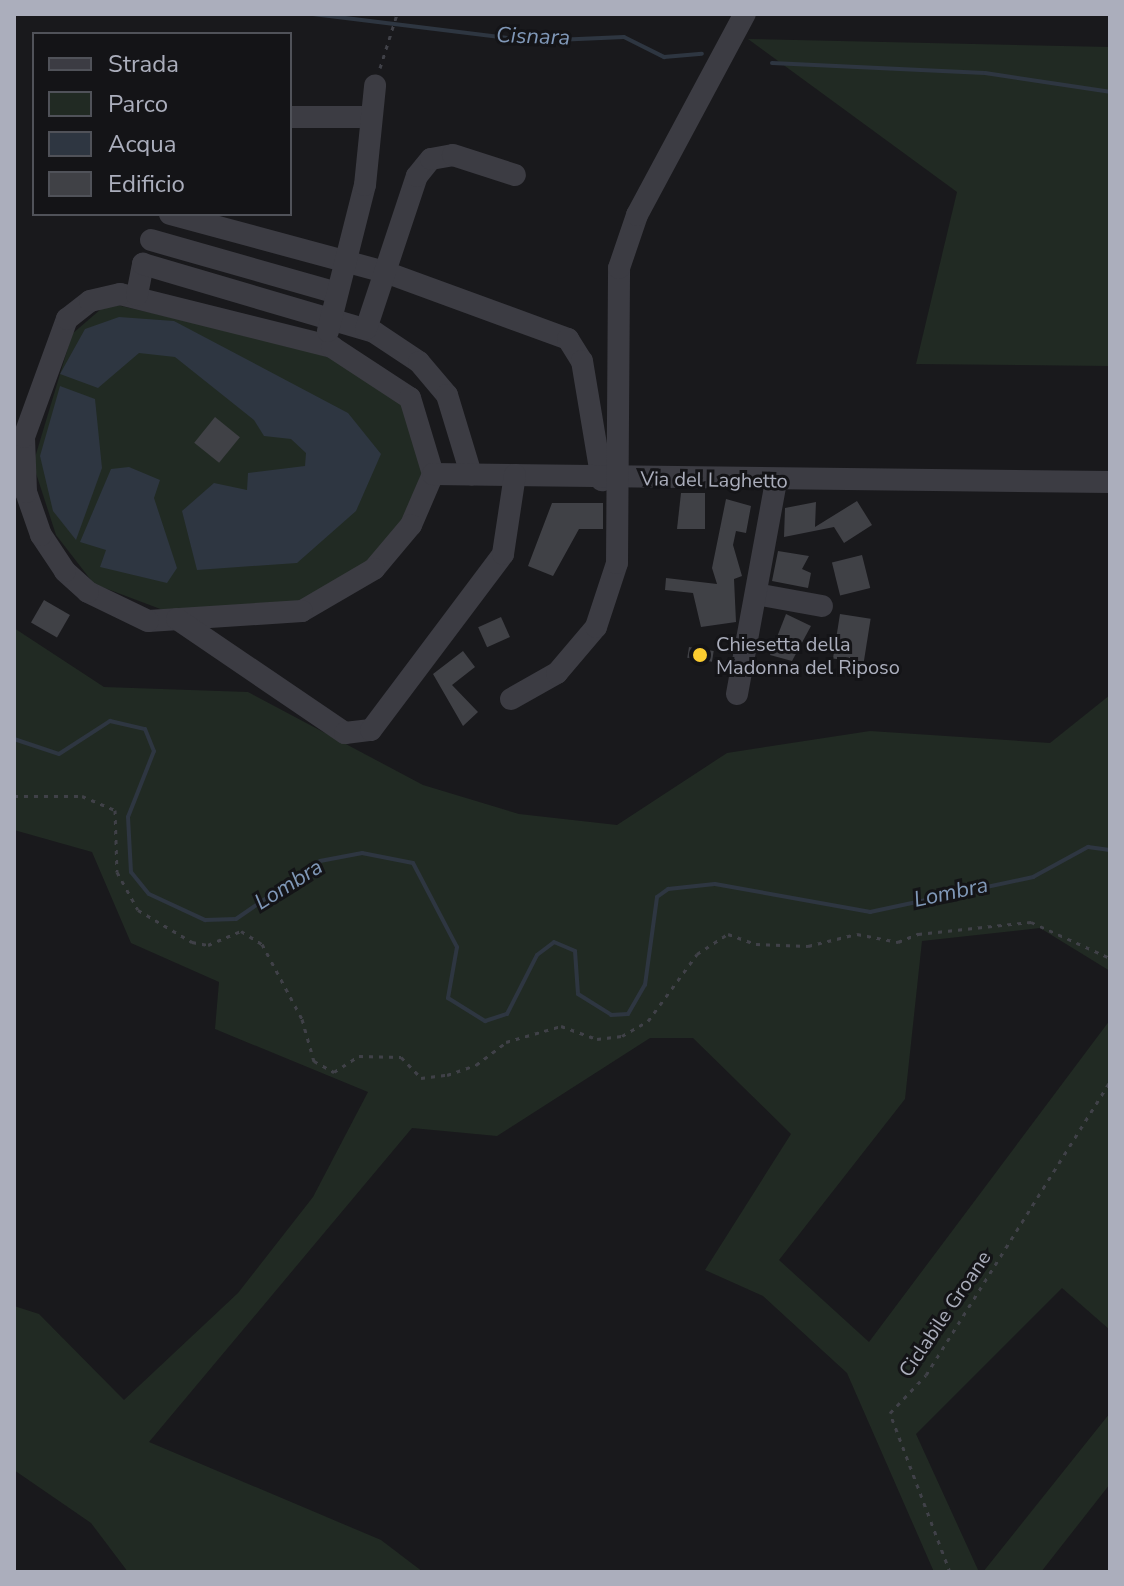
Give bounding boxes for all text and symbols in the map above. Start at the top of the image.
water label: Cisnara [496,23,570,51]
legend [32,32,292,216]
text: Strada [108,48,179,80]
text: Parco [108,88,168,120]
text: Acqua [108,128,176,160]
text: Edificio [108,168,185,200]
street label: Via del Laghetto [640,467,788,493]
place label: Chiesetta della Madonna del Riposo [716,632,900,679]
marker: Chiesetta della Madonna del Riposo [691,646,709,664]
water label: Lombra [250,854,328,916]
water label: Lombra [912,872,990,914]
street label: Ciclabile Groane [894,1246,996,1382]

